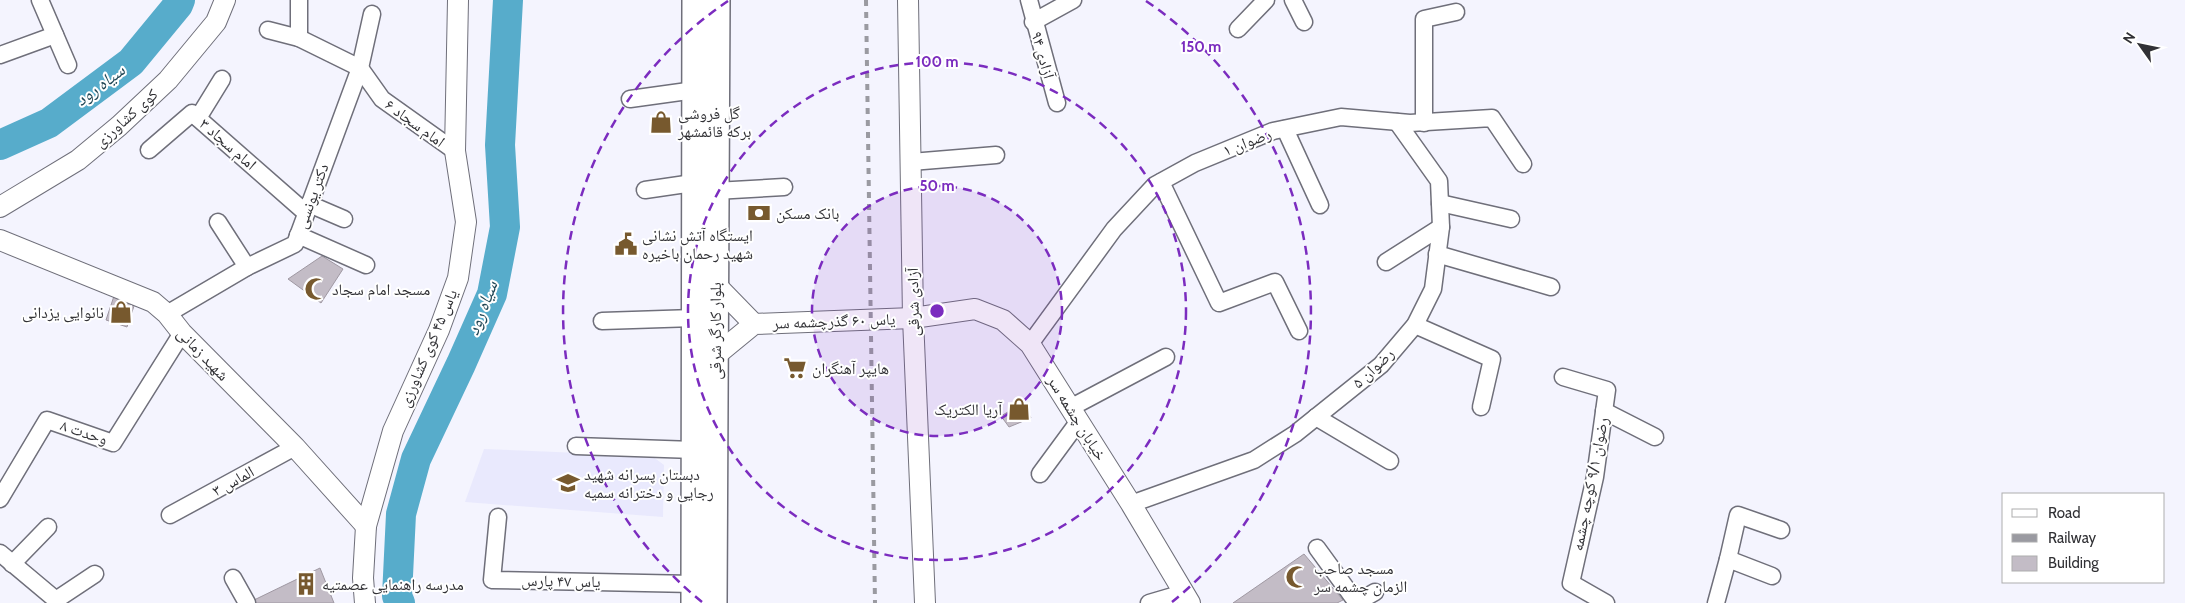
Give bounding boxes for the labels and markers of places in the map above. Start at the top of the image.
place label: گل فروشی برکه قائمشهر [677,104,751,141]
shop icon: گل فروشی برکه قائمشهر [648,109,674,135]
bank icon: بانک مسکن [746,200,772,226]
place label: بانک مسکن [776,204,839,224]
place label: ایستگاه آتش نشانی شهید رحمان باخیره [642,226,753,264]
public building icon: ایستگاه آتش نشانی شهید رحمان باخیره [613,231,639,257]
mosque icon: مسجد امام سجاد [303,276,329,302]
place label: مسجد امام سجاد [332,280,430,300]
shop icon: نانوایی یزدانی [108,299,134,325]
centre of rings [928,302,946,320]
place label: نانوایی یزدانی [22,303,104,323]
supermarket icon: هایپر آهنگران [782,355,808,381]
place label: هایپر آهنگران [812,359,889,379]
shop icon: آریا الکتریک [1006,396,1032,422]
place label: آریا الکتریک [934,400,1003,419]
place label: دبستان پسرانه شهید رجایی و دخترانه سمیه [584,465,714,503]
school or university icon: دبستان پسرانه شهید رجایی و دخترانه سمیه [555,470,581,496]
place label: مسجد صاحب الزمان چشمه سر [1313,559,1407,597]
mosque icon: مسجد صاحب الزمان چشمه سر [1284,564,1310,590]
building icon: مدرسه راهنمایی عصمتیه [293,571,319,597]
place label: مدرسه راهنمایی عصمتیه [322,575,464,595]

